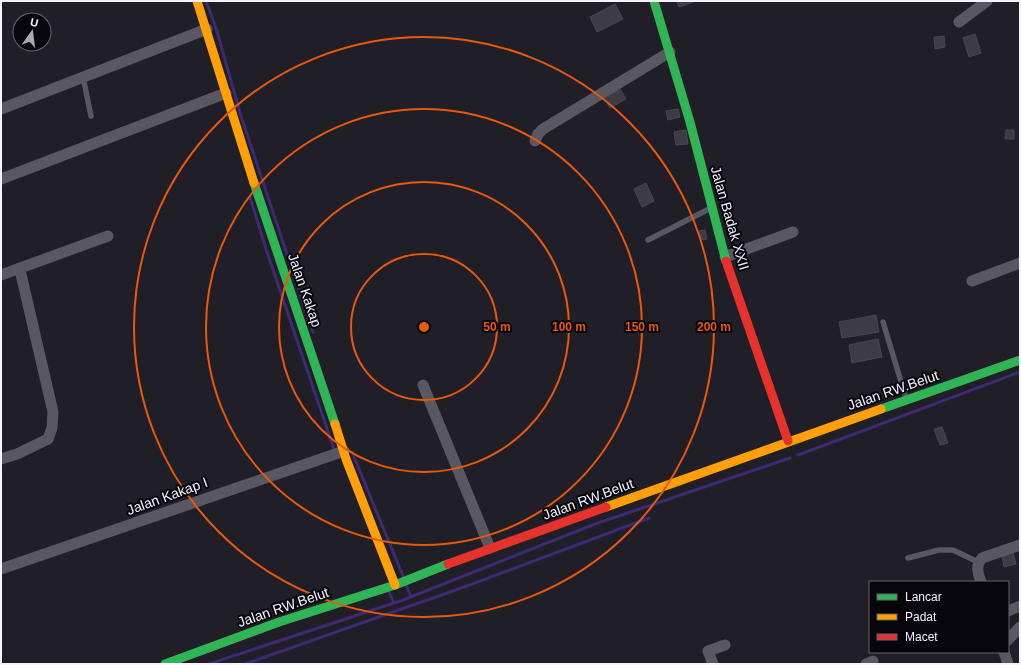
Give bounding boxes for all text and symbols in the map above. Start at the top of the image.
north arrow [12,12,52,52]
text: U [29,16,40,29]
street label: Jalan Badak XXII [708,164,752,272]
street label: Jalan Kakap [285,251,325,329]
centre of rings [417,320,431,334]
text: 50 m [483,320,511,334]
text: 100 m [552,320,586,334]
text: 150 m [625,320,659,334]
text: 200 m [697,320,731,334]
street label: Jalan RW.Belut [845,367,941,413]
street label: Jalan Kakap I [124,474,210,518]
street label: Jalan RW.Belut [540,475,636,523]
legend [869,581,1009,653]
street label: Jalan RW.Belut [235,584,331,630]
text: Lancar [905,590,942,604]
text: Padat [905,610,937,624]
text: Macet [905,630,938,644]

